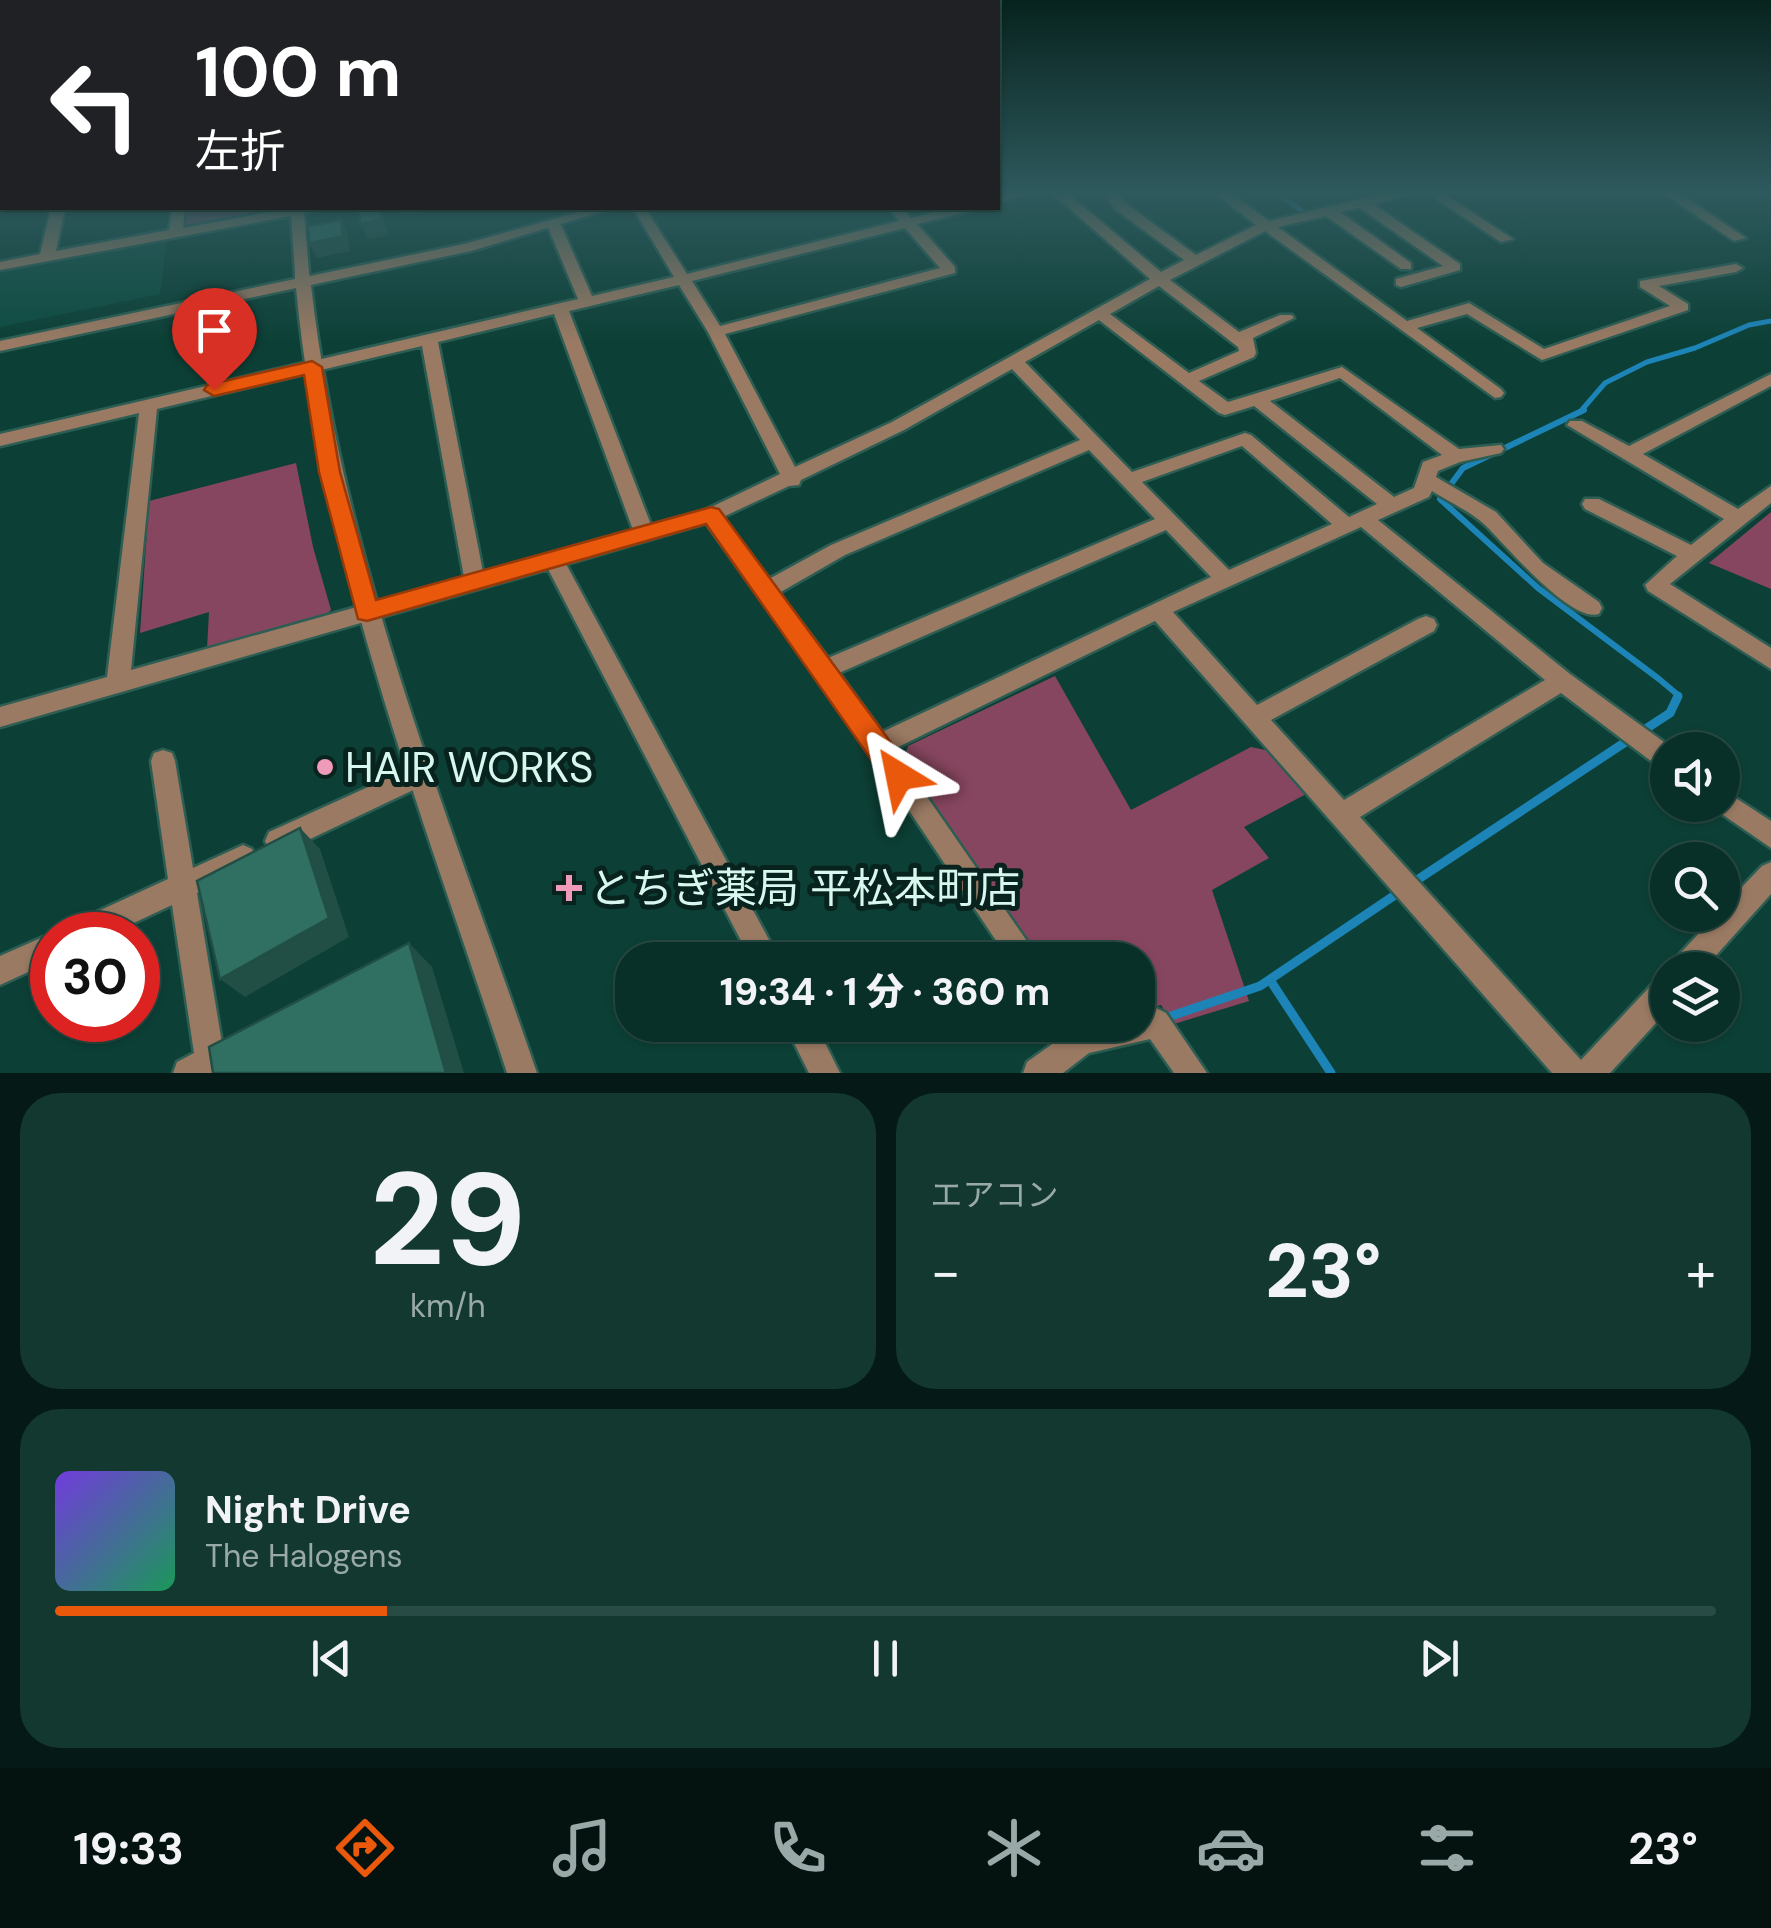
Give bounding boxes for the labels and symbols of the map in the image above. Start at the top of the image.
pin [172,288,257,391]
position arrow [847,724,951,828]
place label: HAIR WORKS [345,740,593,795]
marker: HAIR WORKS [314,756,336,778]
place label: とちぎ薬局 平松本町店 [589,861,1020,916]
marker: とちぎ薬局 平松本町店 [558,877,580,899]
speed limit sign: 30 [30,912,160,1042]

